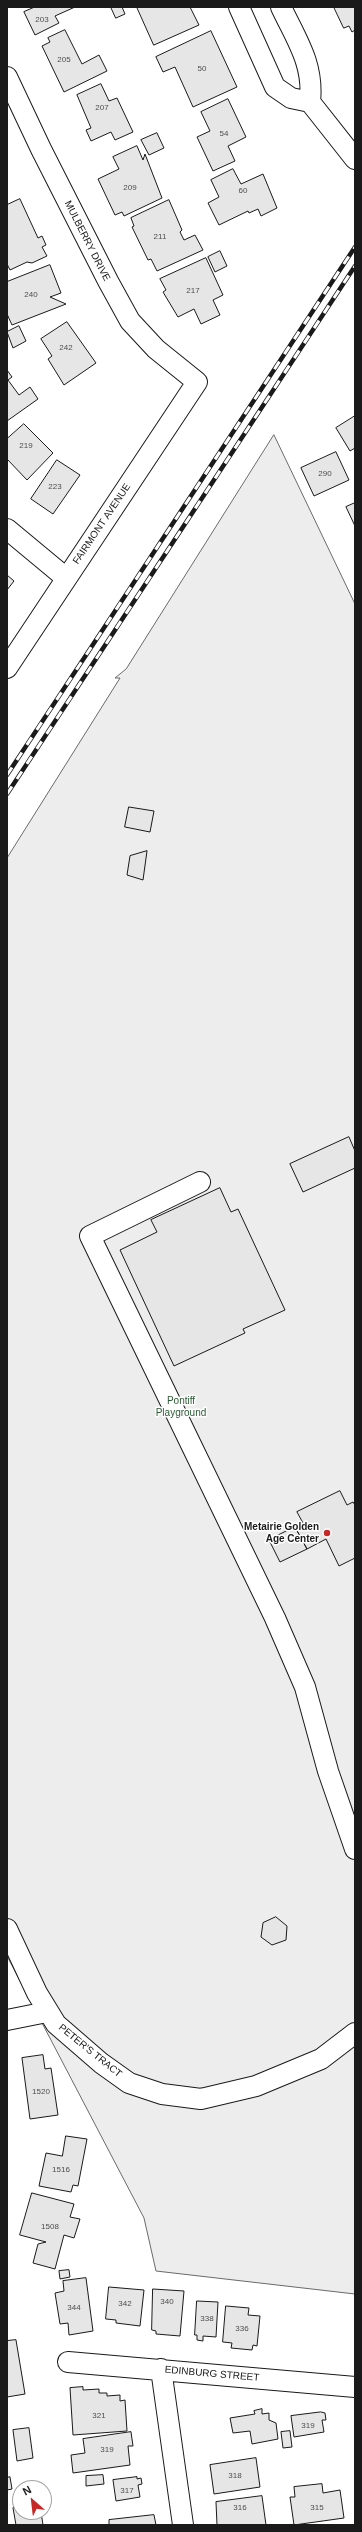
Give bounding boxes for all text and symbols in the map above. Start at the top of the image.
house number: 203 [35,15,49,25]
house number: 205 [57,55,71,65]
house number: 50 [198,64,206,74]
house number: 207 [95,103,109,113]
house number: 54 [220,129,228,139]
house number: 209 [123,183,137,193]
house number: 60 [239,186,247,196]
street label: MULBERRY DRIVE [62,199,112,283]
house number: 211 [154,232,166,242]
house number: 217 [186,286,200,296]
house number: 240 [24,290,38,300]
house number: 242 [59,343,73,353]
house number: 219 [19,441,33,451]
house number: 290 [318,469,332,479]
street label: FAIRMONT AVENUE [71,481,133,567]
house number: 223 [48,482,62,492]
park label: Pontiff Playground [156,1395,206,1418]
place label: Metairie Golden Age Center [244,1521,319,1544]
marker: Metairie Golden Age Center [322,1528,332,1538]
street label: PETER'S TRACT [56,2022,124,2080]
house number: 1520 [32,2087,50,2097]
house number: 1516 [52,2165,70,2175]
house number: 1508 [41,2222,59,2232]
house number: 340 [160,2297,174,2307]
house number: 342 [118,2299,132,2309]
house number: 344 [67,2303,81,2313]
house number: 338 [200,2314,214,2324]
house number: 336 [235,2324,249,2334]
street label: EDINBURG STREET [164,2364,260,2384]
house number: 321 [92,2411,106,2421]
house number: 319 [301,2421,315,2431]
house number: 319 [100,2445,114,2455]
house number: 318 [228,2471,242,2481]
north arrow [12,2480,52,2520]
text: N [21,2483,33,2497]
house number: 317 [120,2486,134,2496]
house number: 316 [233,2503,247,2513]
house number: 315 [310,2503,324,2513]

